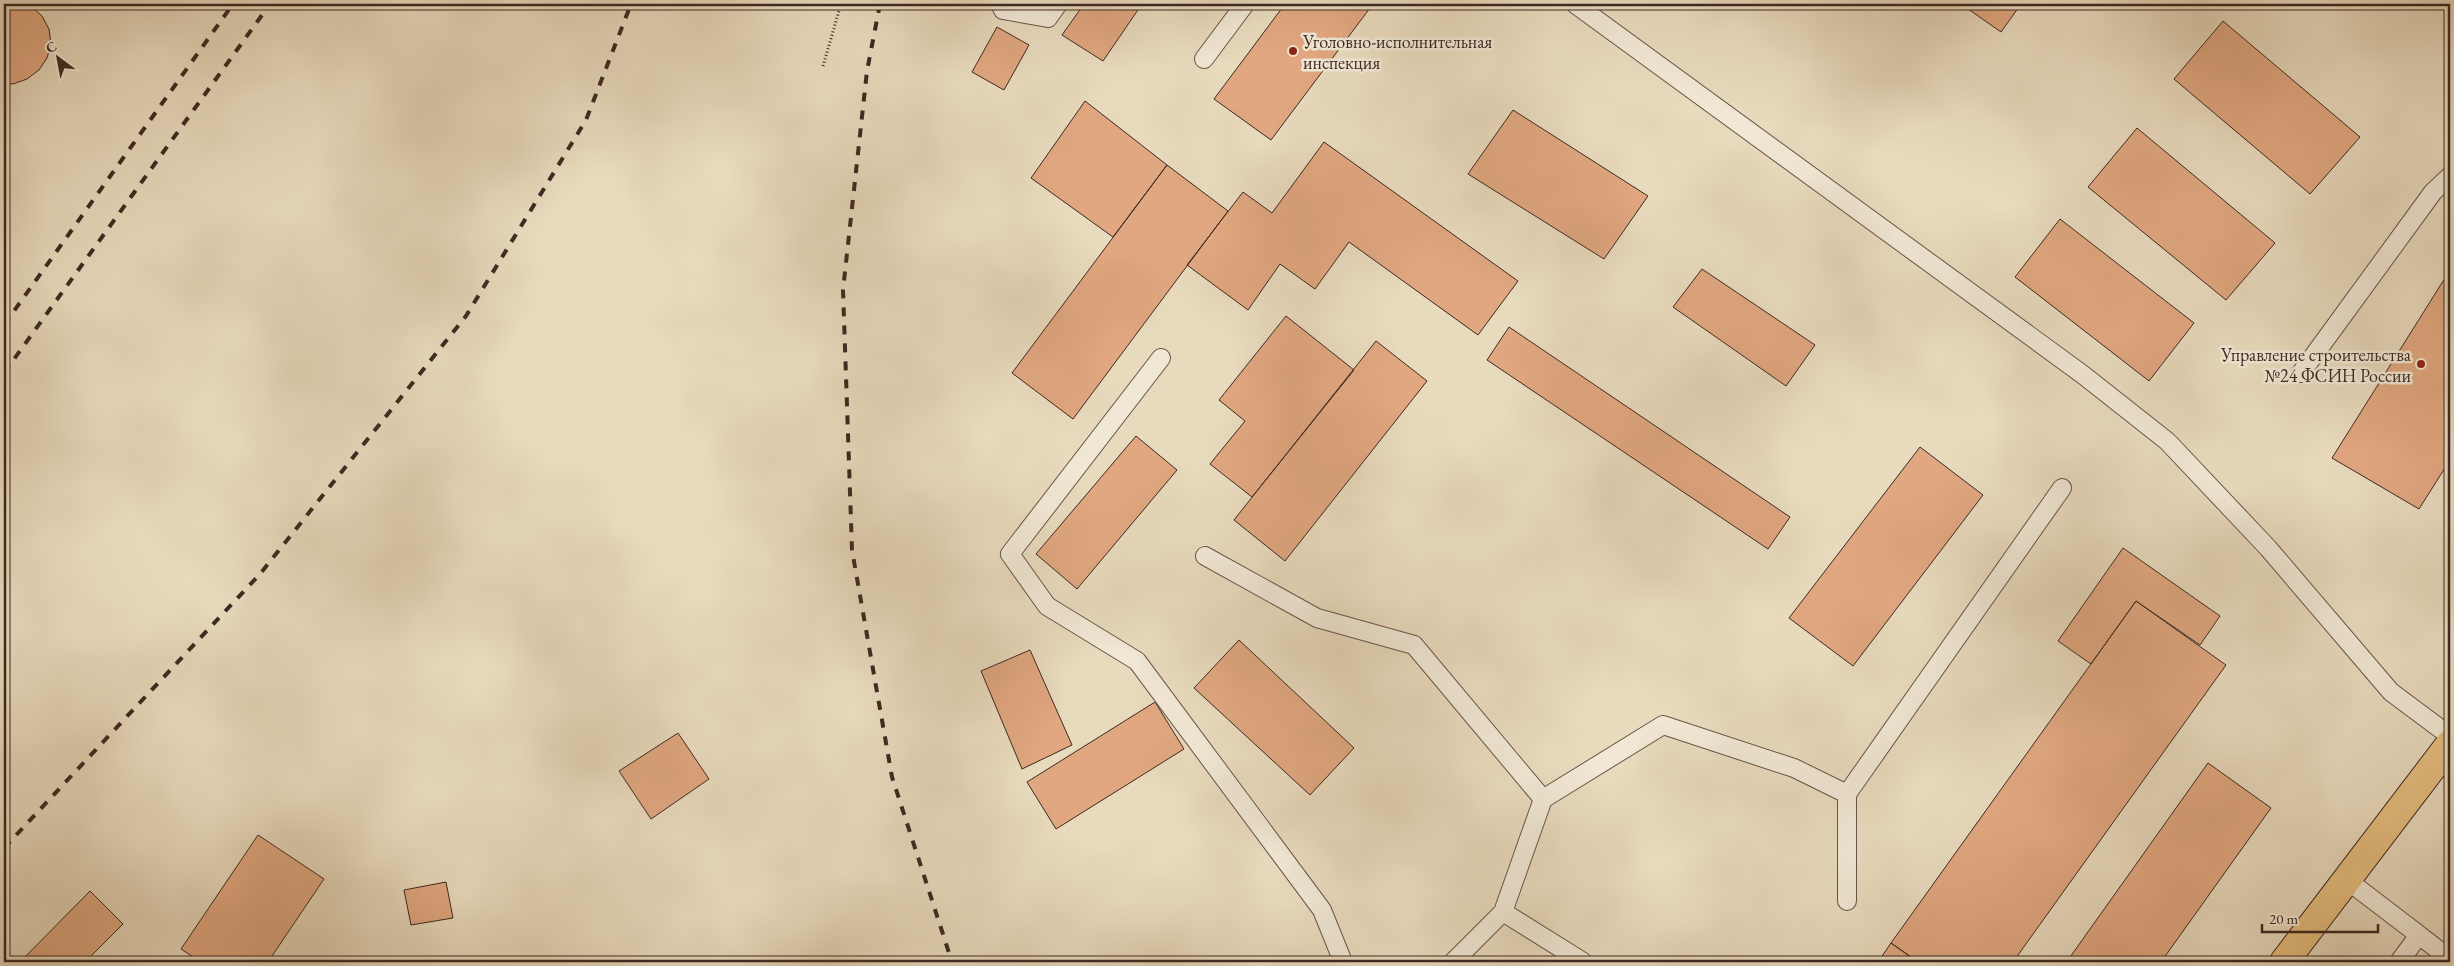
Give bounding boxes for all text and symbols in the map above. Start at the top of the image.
place label: Уголовно-исполнительная инспекция [1302,30,1492,74]
north arrow [32,32,82,82]
text: С [42,37,60,57]
marker: Уголовно-исполнительная инспекция [1287,45,1299,57]
place label: Управление строительства №24 ФСИН России [2220,343,2412,387]
marker: Управление строительства №24 ФСИН России [2415,358,2427,370]
scale bar [2262,901,2378,933]
text: 20 m [2269,909,2298,928]

